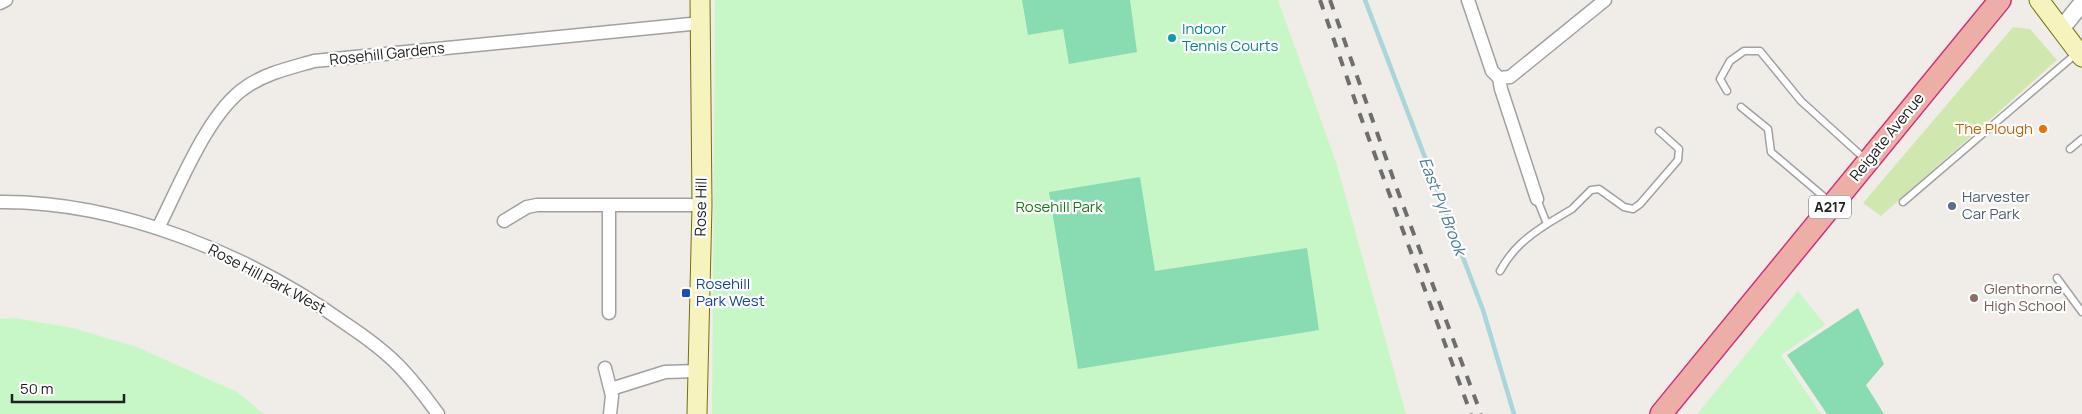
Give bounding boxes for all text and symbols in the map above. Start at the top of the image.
place label: Indoor Tennis Courts [1182,18,1278,56]
marker: Indoor Tennis Courts [1166,32,1178,44]
street label: Rosehill Gardens [328,37,446,70]
street label: Reigate Avenue [1845,88,1929,185]
place label: The Plough [1955,118,2033,139]
marker: The Plough [2037,123,2049,135]
water label: East Pyl Brook [1414,154,1473,260]
street label: Rose Hill [689,177,712,237]
place label: Harvester Car Park [1962,186,2030,224]
park label: Rosehill Park [1015,196,1103,217]
road number: A217 [1809,196,1851,218]
marker: Harvester Car Park [1946,200,1958,212]
street label: Rose Hill Park West [205,239,330,318]
place label: Rosehill Park West [696,273,765,311]
place label: Glenthorne High School [1984,278,2066,316]
marker: Rosehill Park West [680,287,692,299]
marker: Glenthorne High School [1968,292,1980,304]
scale bar [12,372,125,404]
text: 50 m [20,378,54,399]

